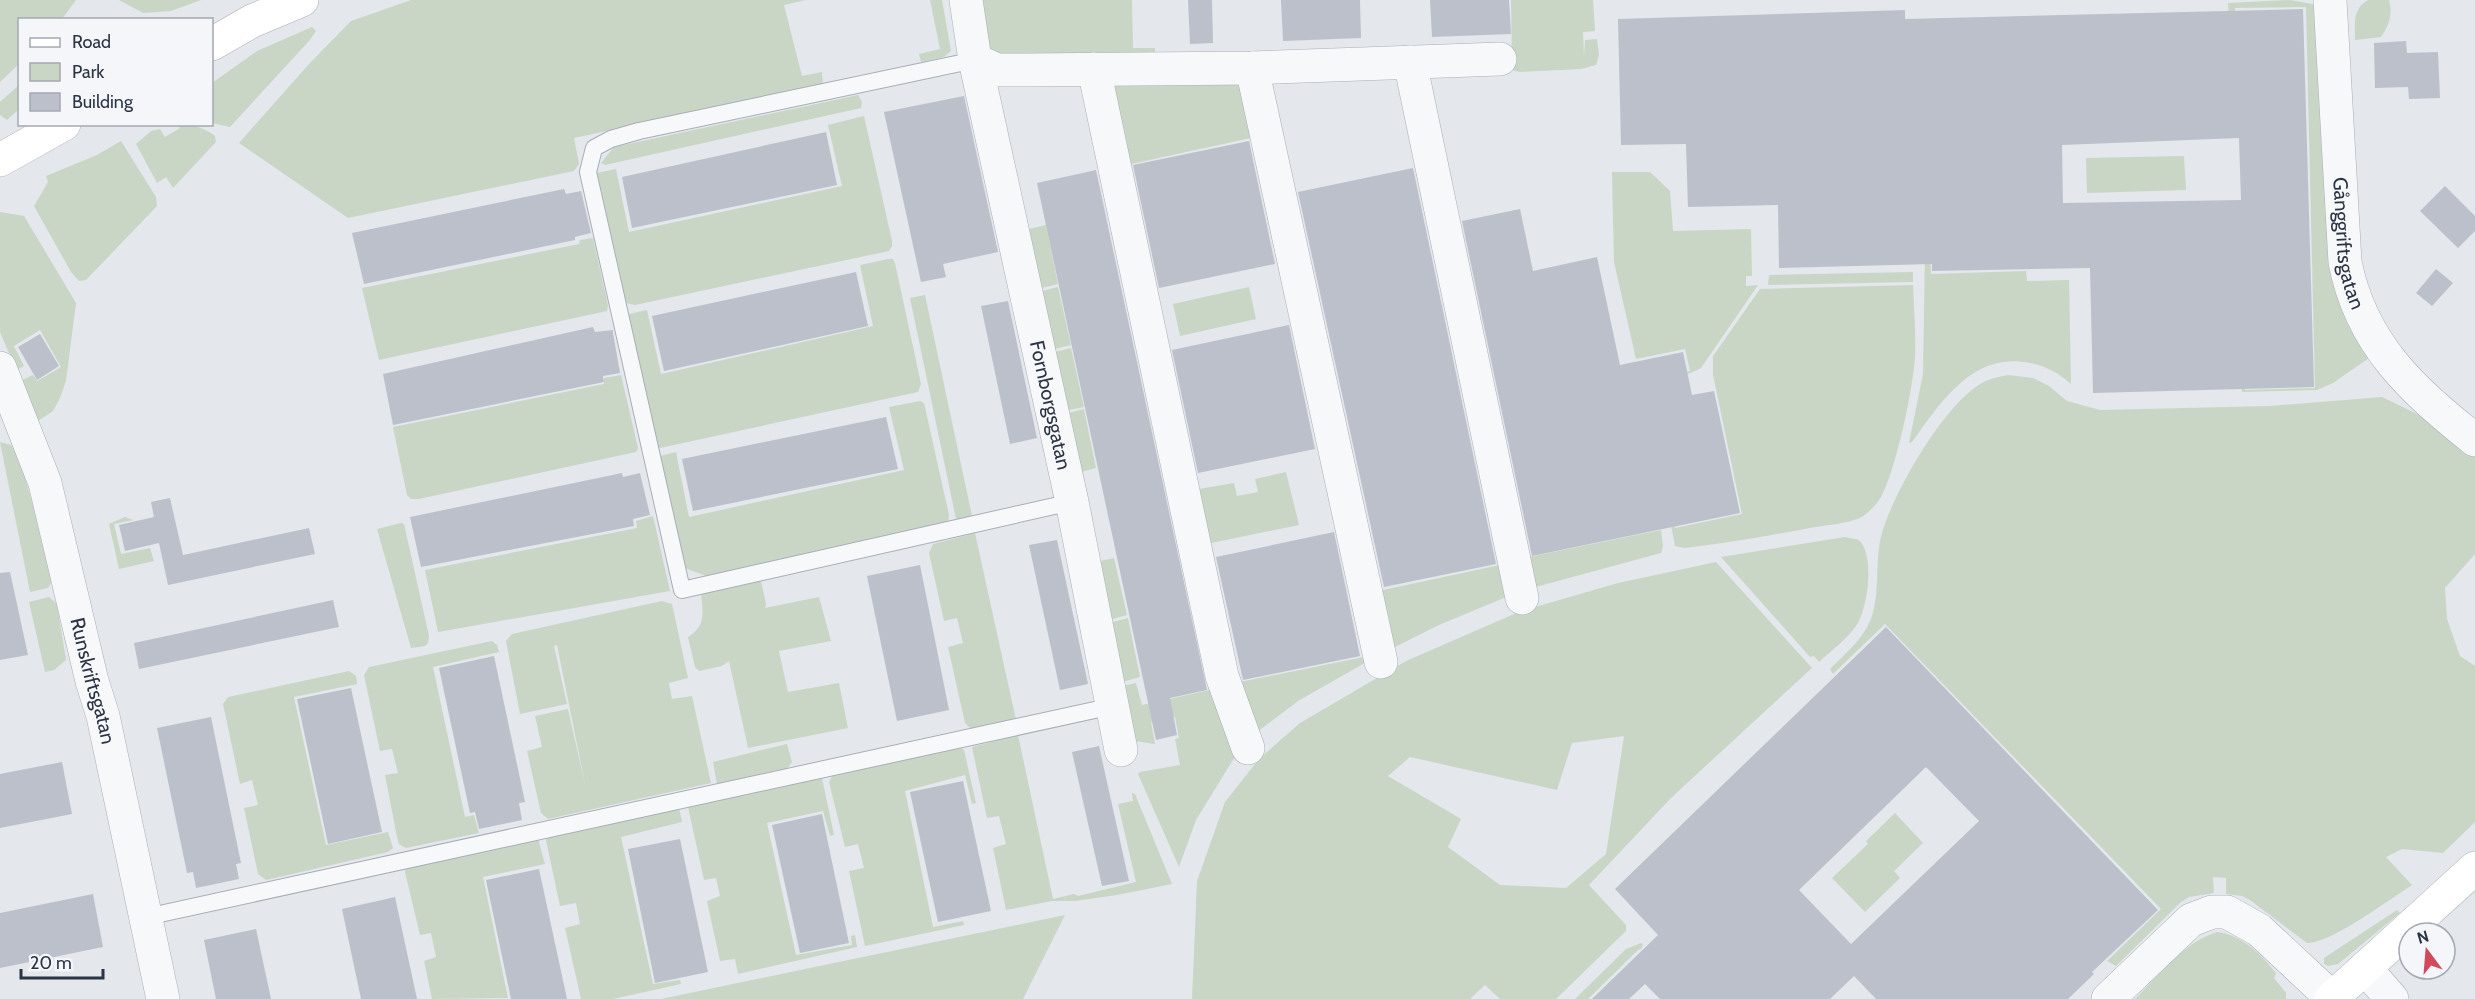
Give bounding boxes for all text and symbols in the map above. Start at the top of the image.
legend [18,18,213,126]
text: Road [72,31,111,53]
text: Park [72,61,105,83]
text: Building [72,91,134,113]
street label: Gånggriftsgatan [2328,176,2370,313]
street label: Fornborgsgatan [1025,338,1077,472]
street label: Runskriftsgatan [65,615,121,746]
north arrow [2397,921,2457,981]
text: N [2415,926,2431,948]
scale bar [21,942,104,980]
text: 20 m [30,952,72,974]

